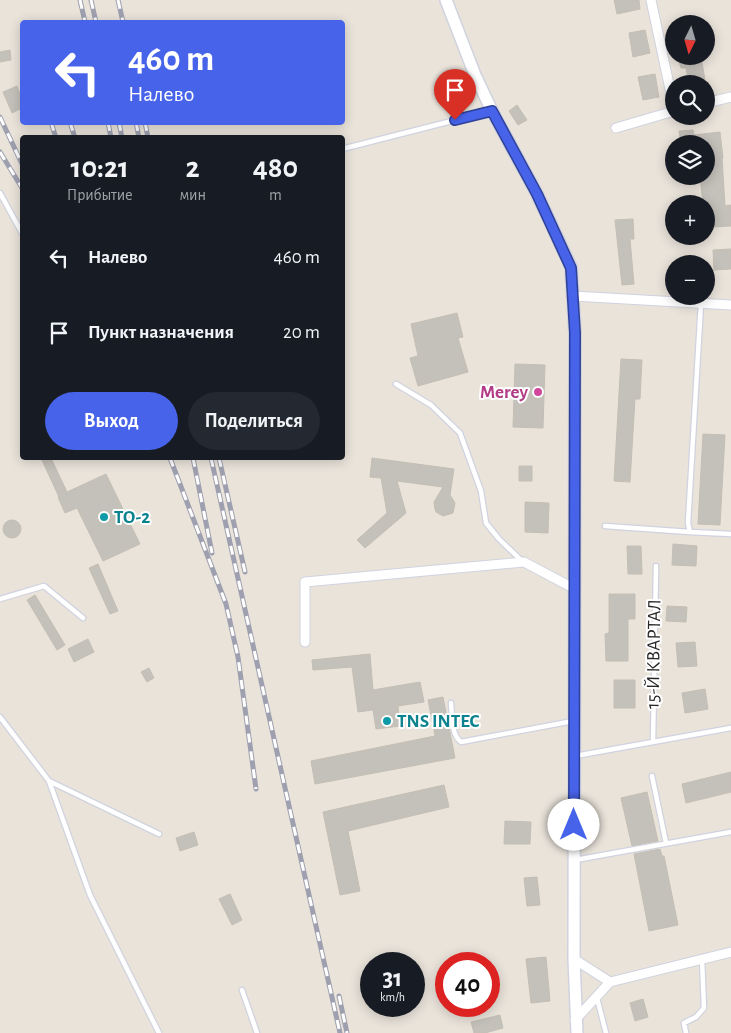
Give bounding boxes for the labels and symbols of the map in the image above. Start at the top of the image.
north arrow [665,15,715,65]
pin [434,69,476,120]
place label: Merey [480,383,528,402]
marker: Merey [532,386,544,398]
place label: ТО-2 [114,508,150,527]
marker: ТО-2 [98,511,110,523]
street label: 15-Й КВАРТАЛ [643,599,664,709]
place label: TNS INTEC [397,712,480,731]
marker: TNS INTEC [381,715,393,727]
position arrow [547,798,599,850]
speed limit sign: 40 [435,952,500,1017]

